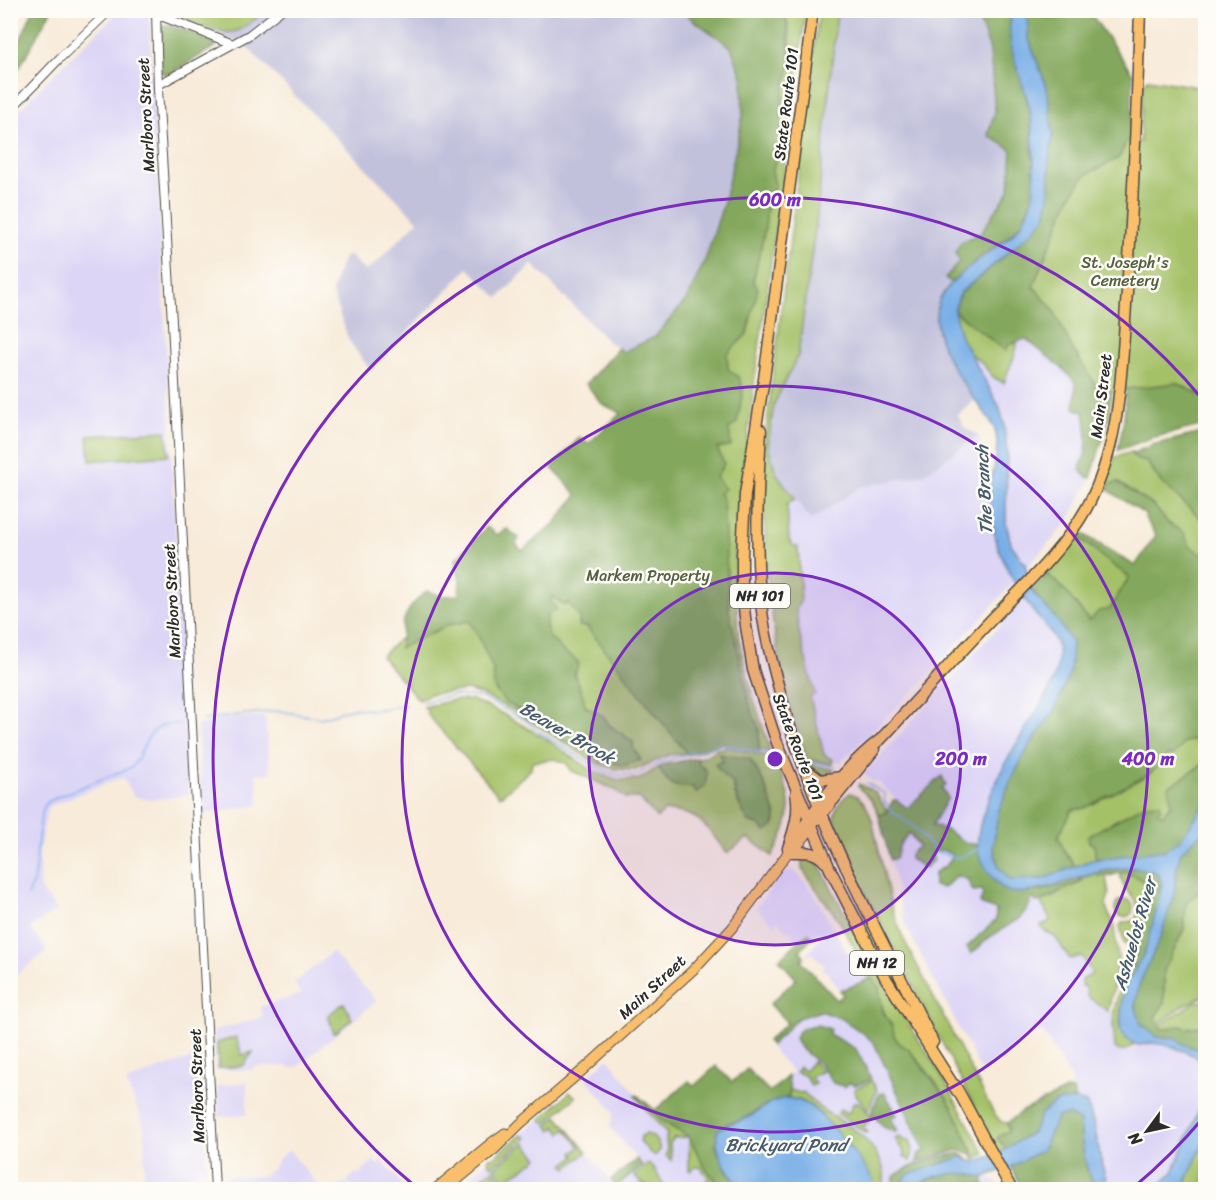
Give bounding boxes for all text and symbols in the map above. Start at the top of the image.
street label: State Route 101 [765,46,807,162]
street label: Marlboro Street [129,57,163,173]
text: 600 m [748,184,801,216]
park label: St. Joseph's Cemetery [1081,248,1169,295]
street label: Main Street [1081,352,1121,440]
water label: The Branch [966,443,1002,536]
street label: Marlboro Street [155,543,189,659]
park label: Markem Property [586,561,710,590]
road number: NH 101 [730,584,790,608]
street label: State Route 101 [764,689,832,805]
water label: Beaver Brook [513,693,623,774]
text: 200 m [934,743,987,775]
text: 400 m [1121,743,1174,775]
centre of rings [765,749,785,769]
water label: Ashuelot River [1103,870,1167,995]
street label: Main Street [611,947,693,1027]
road number: NH 12 [850,951,904,975]
street label: Marlboro Street [181,1028,213,1144]
north arrow [1117,1101,1177,1161]
text: N [1119,1126,1151,1152]
water label: Brickyard Pond [725,1129,851,1161]

